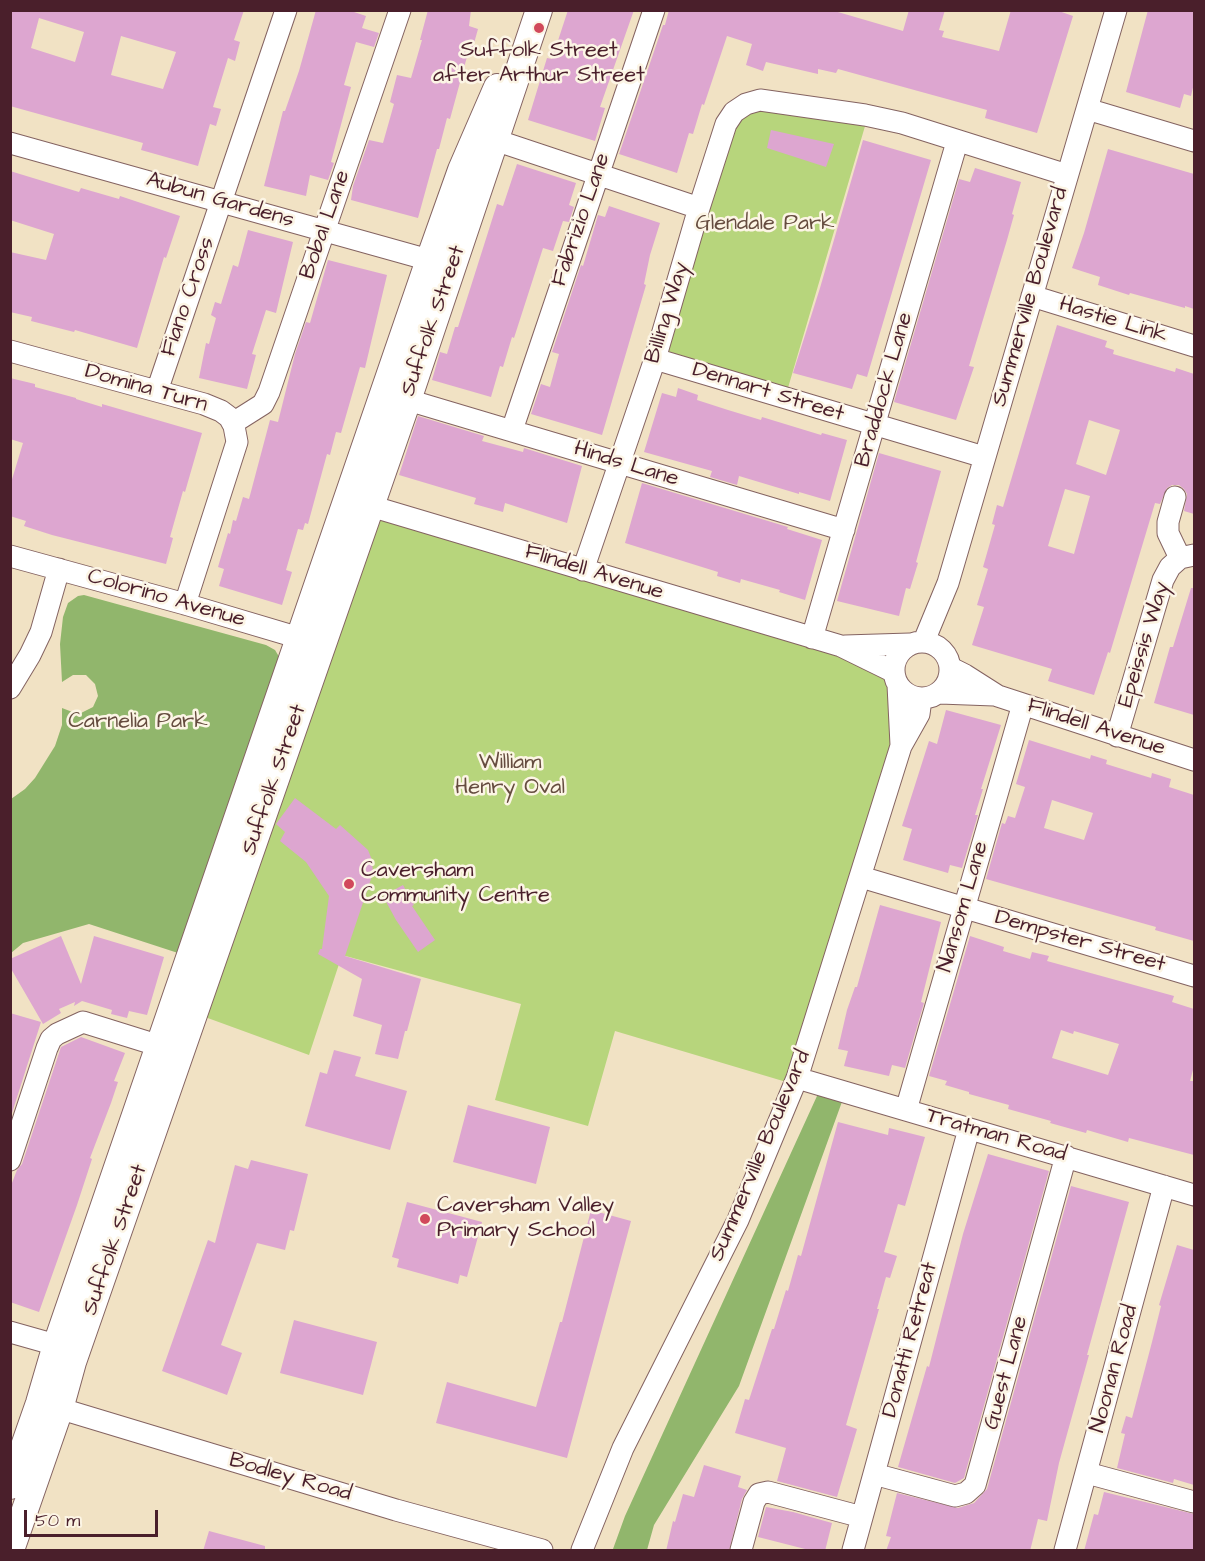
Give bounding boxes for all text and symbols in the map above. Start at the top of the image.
marker: Suffolk Street after Arthur Street [532,21,546,35]
place label: Suffolk Street after Arthur Street [433,38,645,90]
street label: Fabrizio Lane [547,150,617,290]
street label: Aubun Gardens [143,167,297,235]
street label: Bobal Lane [295,167,357,283]
street label: Summerville Boulevard [987,184,1075,410]
park label: Glendale Park [695,211,835,237]
street label: Fiano Cross [156,234,222,360]
street label: Suffolk Street [396,242,472,400]
street label: Billing Way [640,259,696,367]
street label: Hastie Link [1056,292,1170,350]
street label: Braddock Lane [850,310,920,470]
street label: Dennart Street [689,357,847,429]
street label: Domina Turn [82,359,210,419]
street label: Hinds Lane [570,437,682,493]
street label: Flindell Avenue [522,539,666,607]
street label: Colorino Avenue [84,564,248,634]
street label: Epeissis Way [1113,579,1177,711]
street label: Flindell Avenue [1024,693,1168,763]
street label: Suffolk Street [237,701,313,859]
park label: Carnelia Park [68,709,208,735]
park label: William Henry Oval [455,750,565,802]
street label: Nansom Lane [933,839,995,975]
place label: Caversham Community Centre [361,858,550,909]
marker: Caversham Community Centre [342,877,356,891]
street label: Dempster Street [992,905,1168,979]
street label: Summerville Boulevard [705,1047,817,1265]
street label: Tratman Road [923,1103,1069,1169]
street label: Suffolk Street [78,1161,154,1319]
place label: Caversham Valley Primary School [437,1193,614,1244]
marker: Caversham Valley Primary School [418,1212,432,1226]
street label: Donatti Retreat [878,1260,944,1420]
street label: Noonan Road [1085,1302,1145,1436]
street label: Guest Lane [979,1313,1035,1433]
street label: Bodley Road [226,1448,354,1508]
scale bar [27,1498,160,1536]
text: 50 m [35,1508,80,1533]

